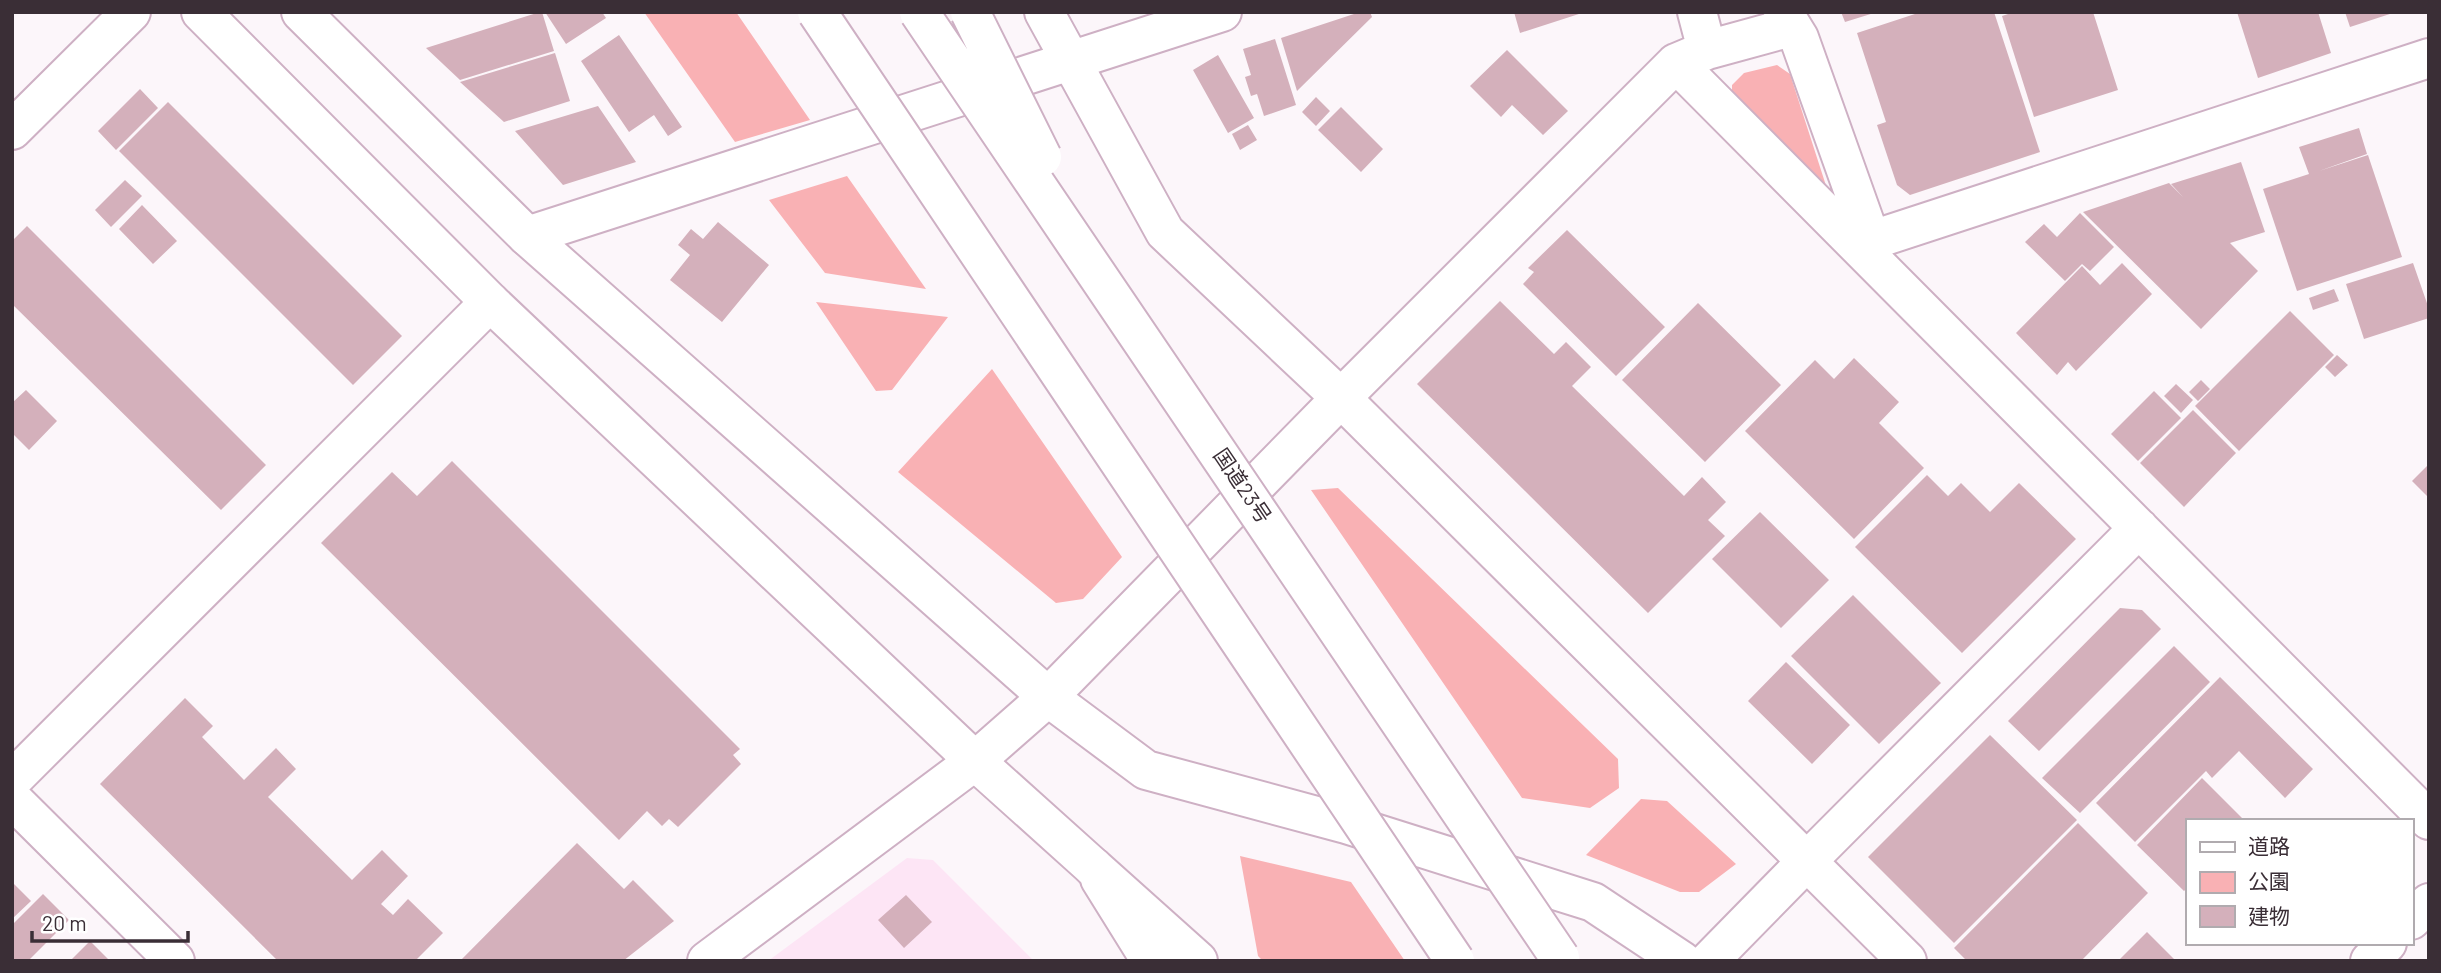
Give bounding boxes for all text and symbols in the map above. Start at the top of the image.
street label: 国道23号 [1209,443,1277,527]
legend [2186,819,2413,945]
text: 道路 [2248,833,2290,858]
text: 公園 [2248,868,2290,893]
scale bar [32,900,187,944]
text: 建物 [2248,903,2290,928]
text: 20 m [42,910,87,935]

